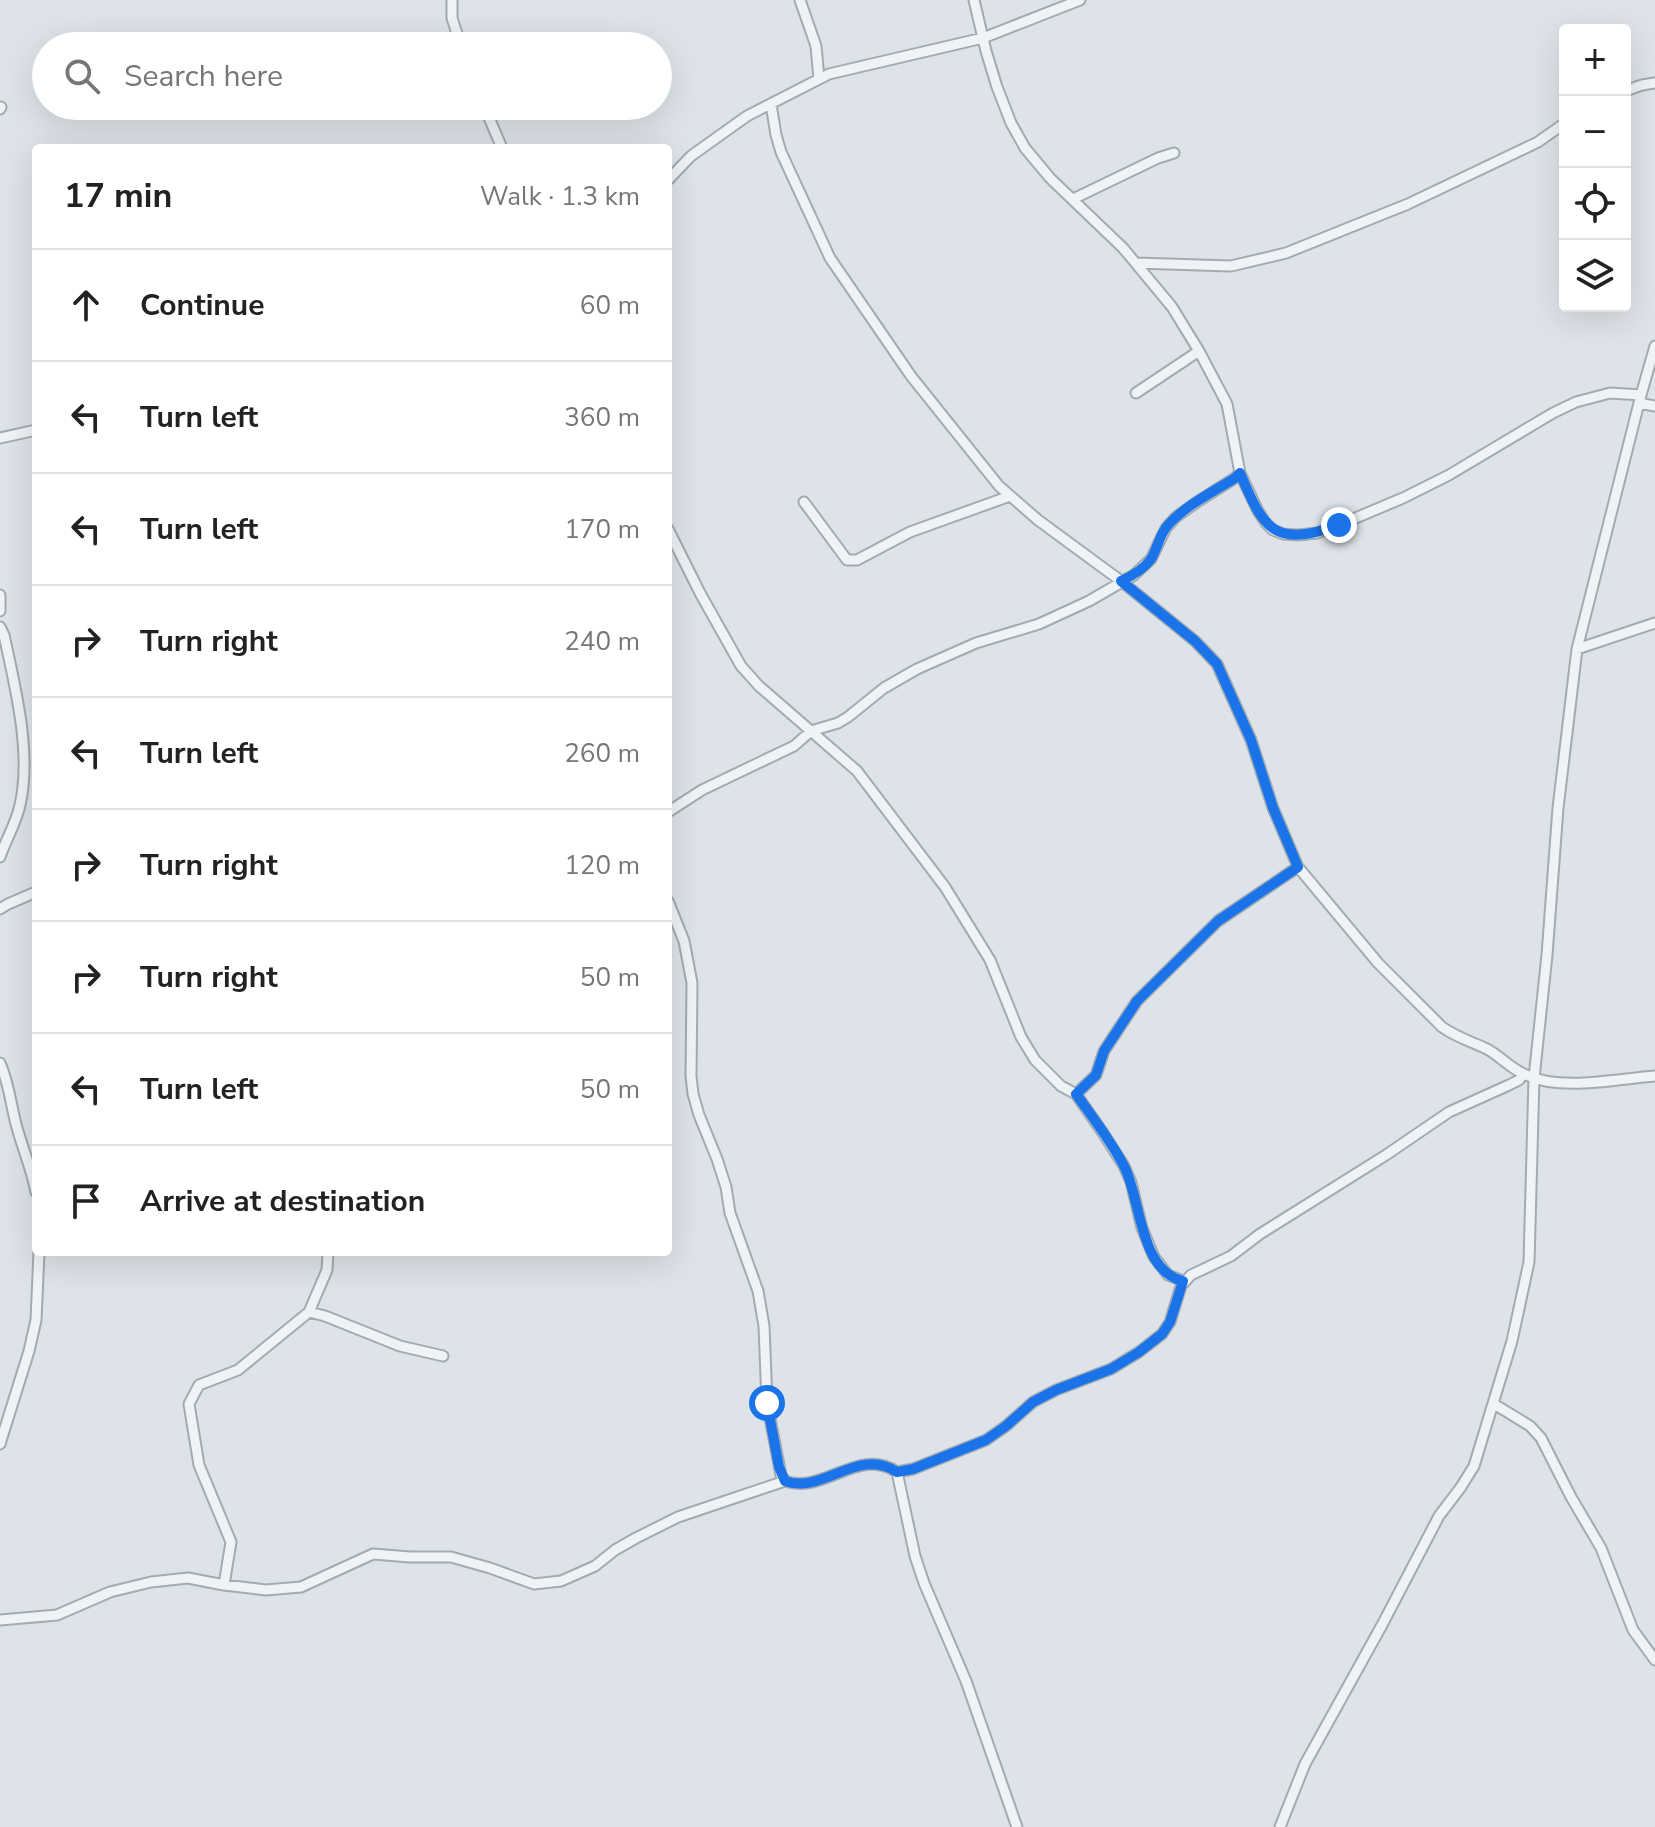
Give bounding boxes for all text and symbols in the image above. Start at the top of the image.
map controls [1559,24,1631,312]
button: + [1559,24,1631,96]
search box [32,32,672,120]
icon: search [60,54,104,98]
text: Search here [124,56,283,97]
button: − [1559,96,1631,168]
button: locate [1559,168,1631,240]
text: 17 min [64,173,172,219]
text: Walk · 1.3 km [480,179,640,214]
button: layers [1559,240,1631,312]
icon: ahead [64,283,108,327]
text: Continue [140,285,265,326]
text: 60 m [580,288,640,323]
icon: left [64,395,108,439]
text: Turn left [140,397,258,438]
text: 360 m [564,400,640,435]
icon: left [64,507,108,551]
route end [1321,507,1357,543]
text: Turn left [140,509,258,550]
text: 170 m [564,512,640,547]
icon: right [64,619,108,663]
text: Turn right [140,621,278,662]
text: 240 m [564,624,640,659]
icon: left [64,731,108,775]
text: Turn left [140,733,258,774]
text: 260 m [564,736,640,771]
icon: right [64,843,108,887]
text: Turn right [140,845,278,886]
text: 120 m [564,848,640,883]
icon: right [64,955,108,999]
text: Turn right [140,957,278,998]
text: 50 m [580,960,640,995]
icon: left [64,1067,108,1111]
text: Turn left [140,1069,258,1110]
text: 50 m [580,1072,640,1107]
icon: arrive [64,1179,108,1223]
text: Arrive at destination [140,1181,425,1222]
route start [749,1385,785,1421]

